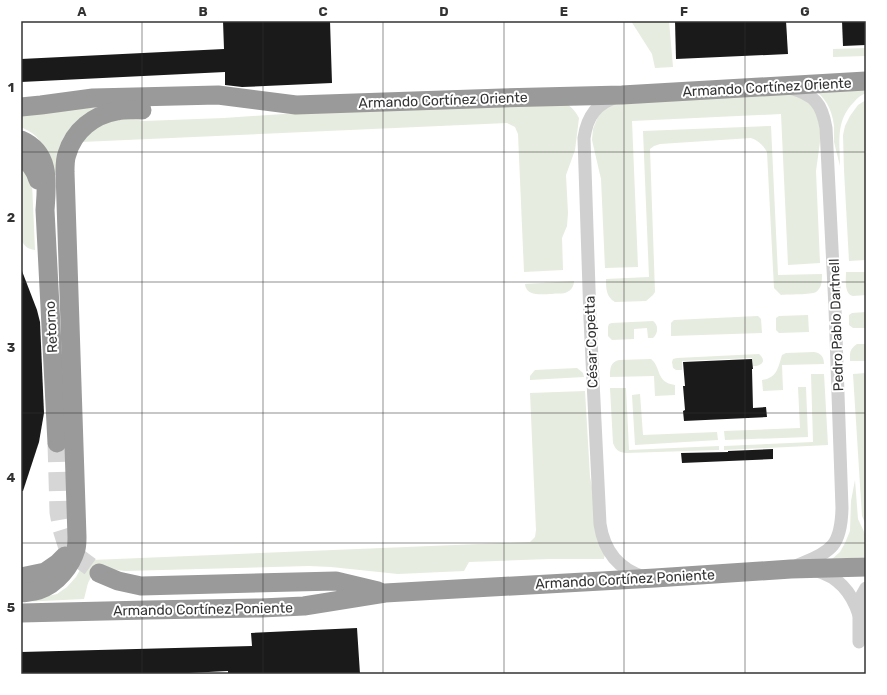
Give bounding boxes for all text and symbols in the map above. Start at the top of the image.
text: A [77,4,87,19]
text: B [198,4,208,19]
text: C [318,4,328,19]
text: D [439,4,449,19]
text: E [560,4,568,19]
text: F [680,4,688,19]
text: G [800,4,810,19]
street label: Armando Cortínez Oriente [682,75,852,100]
text: 1 [8,80,14,95]
street label: Armando Cortínez Oriente [358,89,528,112]
text: 2 [7,210,15,225]
street label: Pedro Pablo Dartnell [826,258,847,392]
street label: César Copetta [581,295,602,389]
street label: Retorno [42,300,61,354]
text: 3 [7,340,16,355]
text: 4 [7,470,16,485]
street label: Armando Cortínez Poniente [535,566,715,593]
street label: Armando Cortínez Poniente [113,599,293,620]
text: 5 [7,600,15,615]

